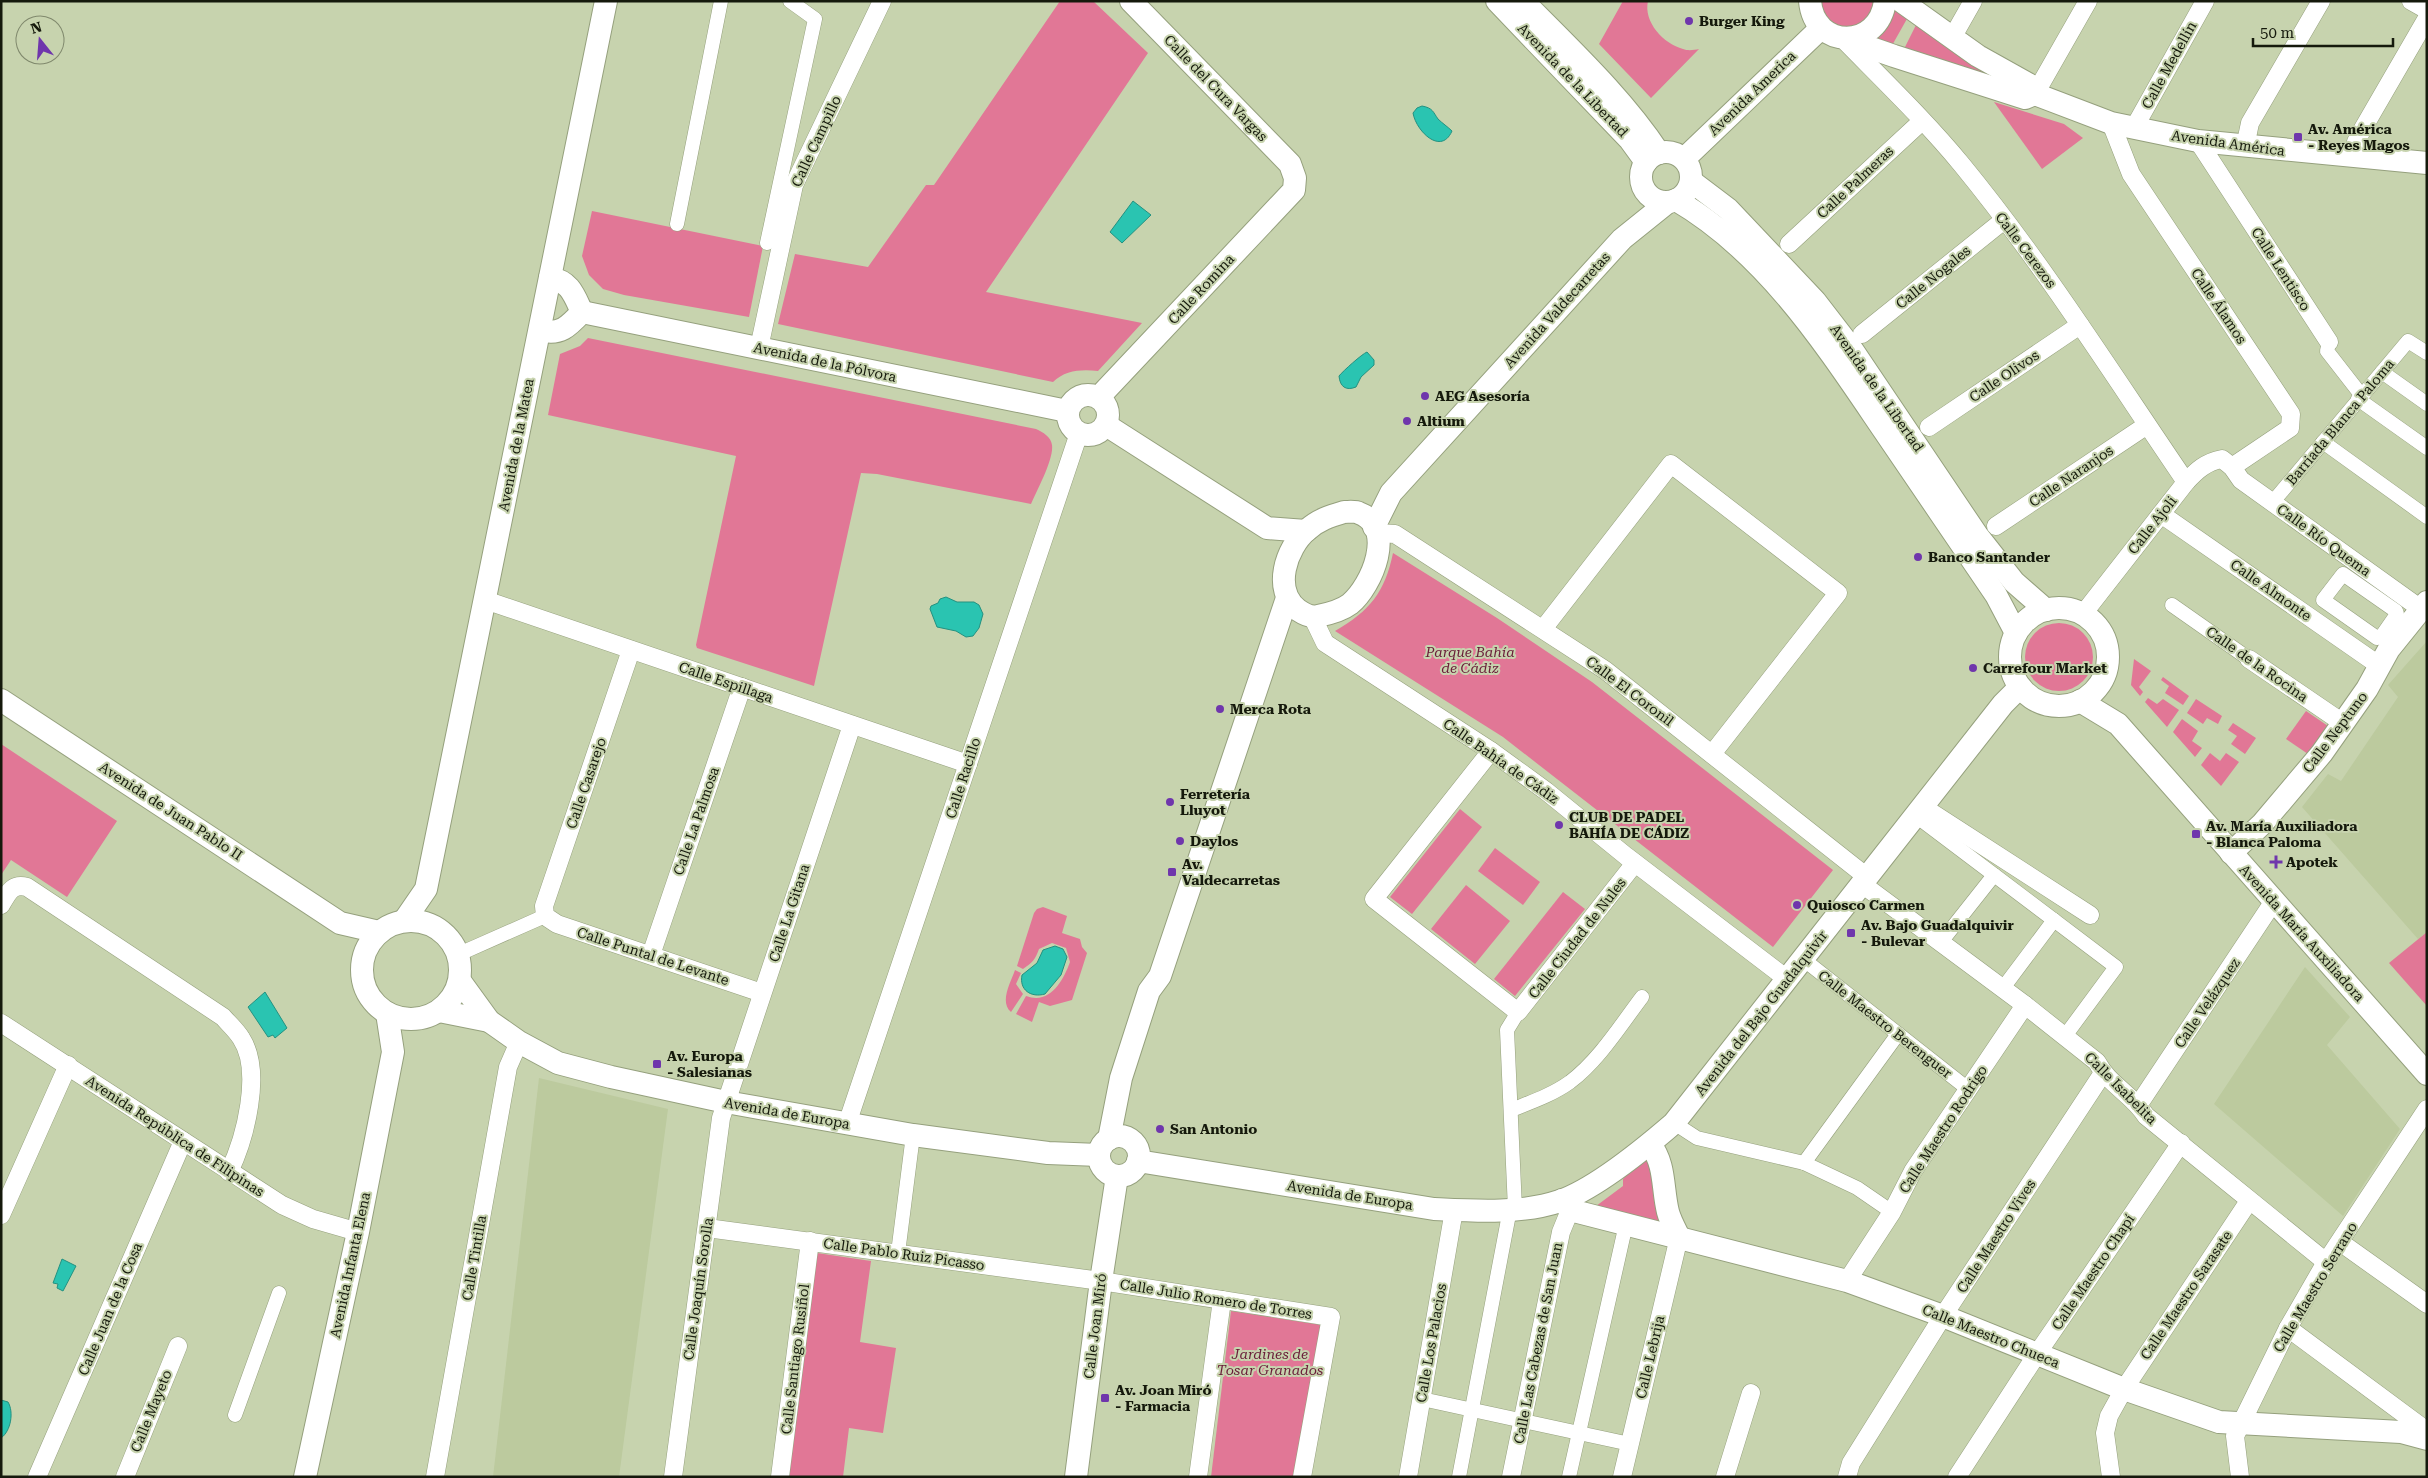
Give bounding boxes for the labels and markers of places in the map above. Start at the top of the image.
place label: Burger King [1699,13,1785,29]
marker: Burger King [1683,15,1695,27]
place label: Av. América - Reyes Magos [2308,121,2410,153]
marker: Av. América - Reyes Magos [2292,131,2304,143]
place label: AEG Asesoría [1435,388,1531,404]
marker: AEG Asesoría [1419,390,1431,402]
place label: Altium [1417,413,1465,429]
marker: Altium [1401,415,1413,427]
place label: Banco Santander [1928,549,2051,565]
marker: Banco Santander [1912,551,1924,563]
place label: Carrefour Market [1983,660,2107,676]
marker: Carrefour Market [1967,662,1979,674]
place label: Merca Rota [1230,701,1312,717]
marker: Merca Rota [1214,703,1226,715]
place label: Ferretería Lluyot [1180,786,1251,818]
marker: Ferretería Lluyot [1164,796,1176,808]
place label: CLUB DE PADEL BAHÍA DE CÁDIZ [1569,809,1689,841]
place label: Av. María Auxiliadora - Blanca Paloma [2206,818,2358,850]
marker: CLUB DE PADEL BAHÍA DE CÁDIZ [1553,819,1565,831]
marker: Av. María Auxiliadora - Blanca Paloma [2190,828,2202,840]
place label: Daylos [1190,833,1238,849]
marker: Daylos [1174,835,1186,847]
place label: Apotek [2286,854,2338,870]
place label: Av. Valdecarretas [1182,856,1280,888]
marker: Apotek [2270,856,2282,868]
marker: Av. Valdecarretas [1166,866,1178,878]
place label: Quiosco Carmen [1807,897,1925,913]
marker: Quiosco Carmen [1791,899,1803,911]
place label: Av. Bajo Guadalquivir - Bulevar [1861,917,2014,949]
marker: Av. Bajo Guadalquivir - Bulevar [1845,927,1857,939]
place label: Av. Europa - Salesianas [667,1048,752,1080]
marker: Av. Europa - Salesianas [651,1058,663,1070]
place label: San Antonio [1170,1121,1257,1137]
marker: San Antonio [1154,1123,1166,1135]
place label: Av. Joan Miró - Farmacia [1115,1382,1211,1414]
marker: Av. Joan Miró - Farmacia [1099,1392,1111,1404]

